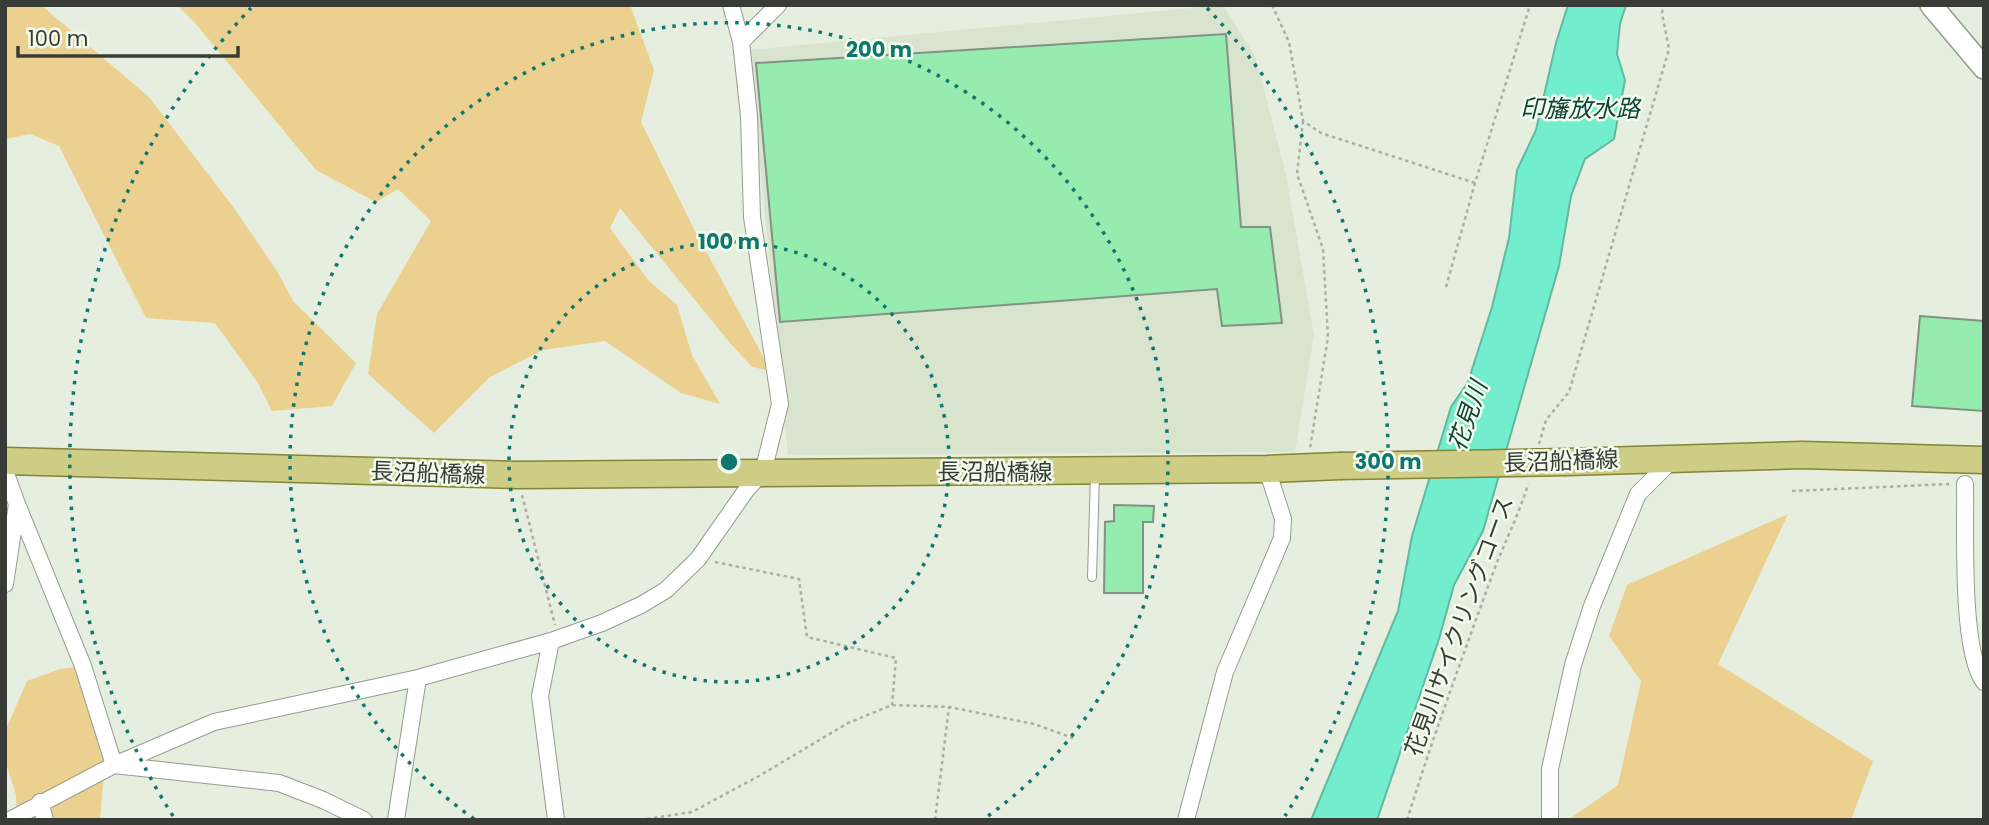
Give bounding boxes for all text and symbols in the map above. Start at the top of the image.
scale bar [18,14,238,58]
text: 100 m [28,24,88,53]
text: 200 m [846,35,912,64]
water label: 印旛放水路 [1520,92,1642,125]
text: 100 m [698,227,760,256]
water label: 花見川 [1440,374,1496,455]
street label: 長沼船橋線 [1503,443,1619,479]
text: 300 m [1355,447,1421,476]
centre of rings [717,450,741,474]
street label: 長沼船橋線 [370,455,486,491]
street label: 長沼船橋線 [938,456,1053,488]
street label: 花見川サイクリングコース [1397,492,1521,760]

